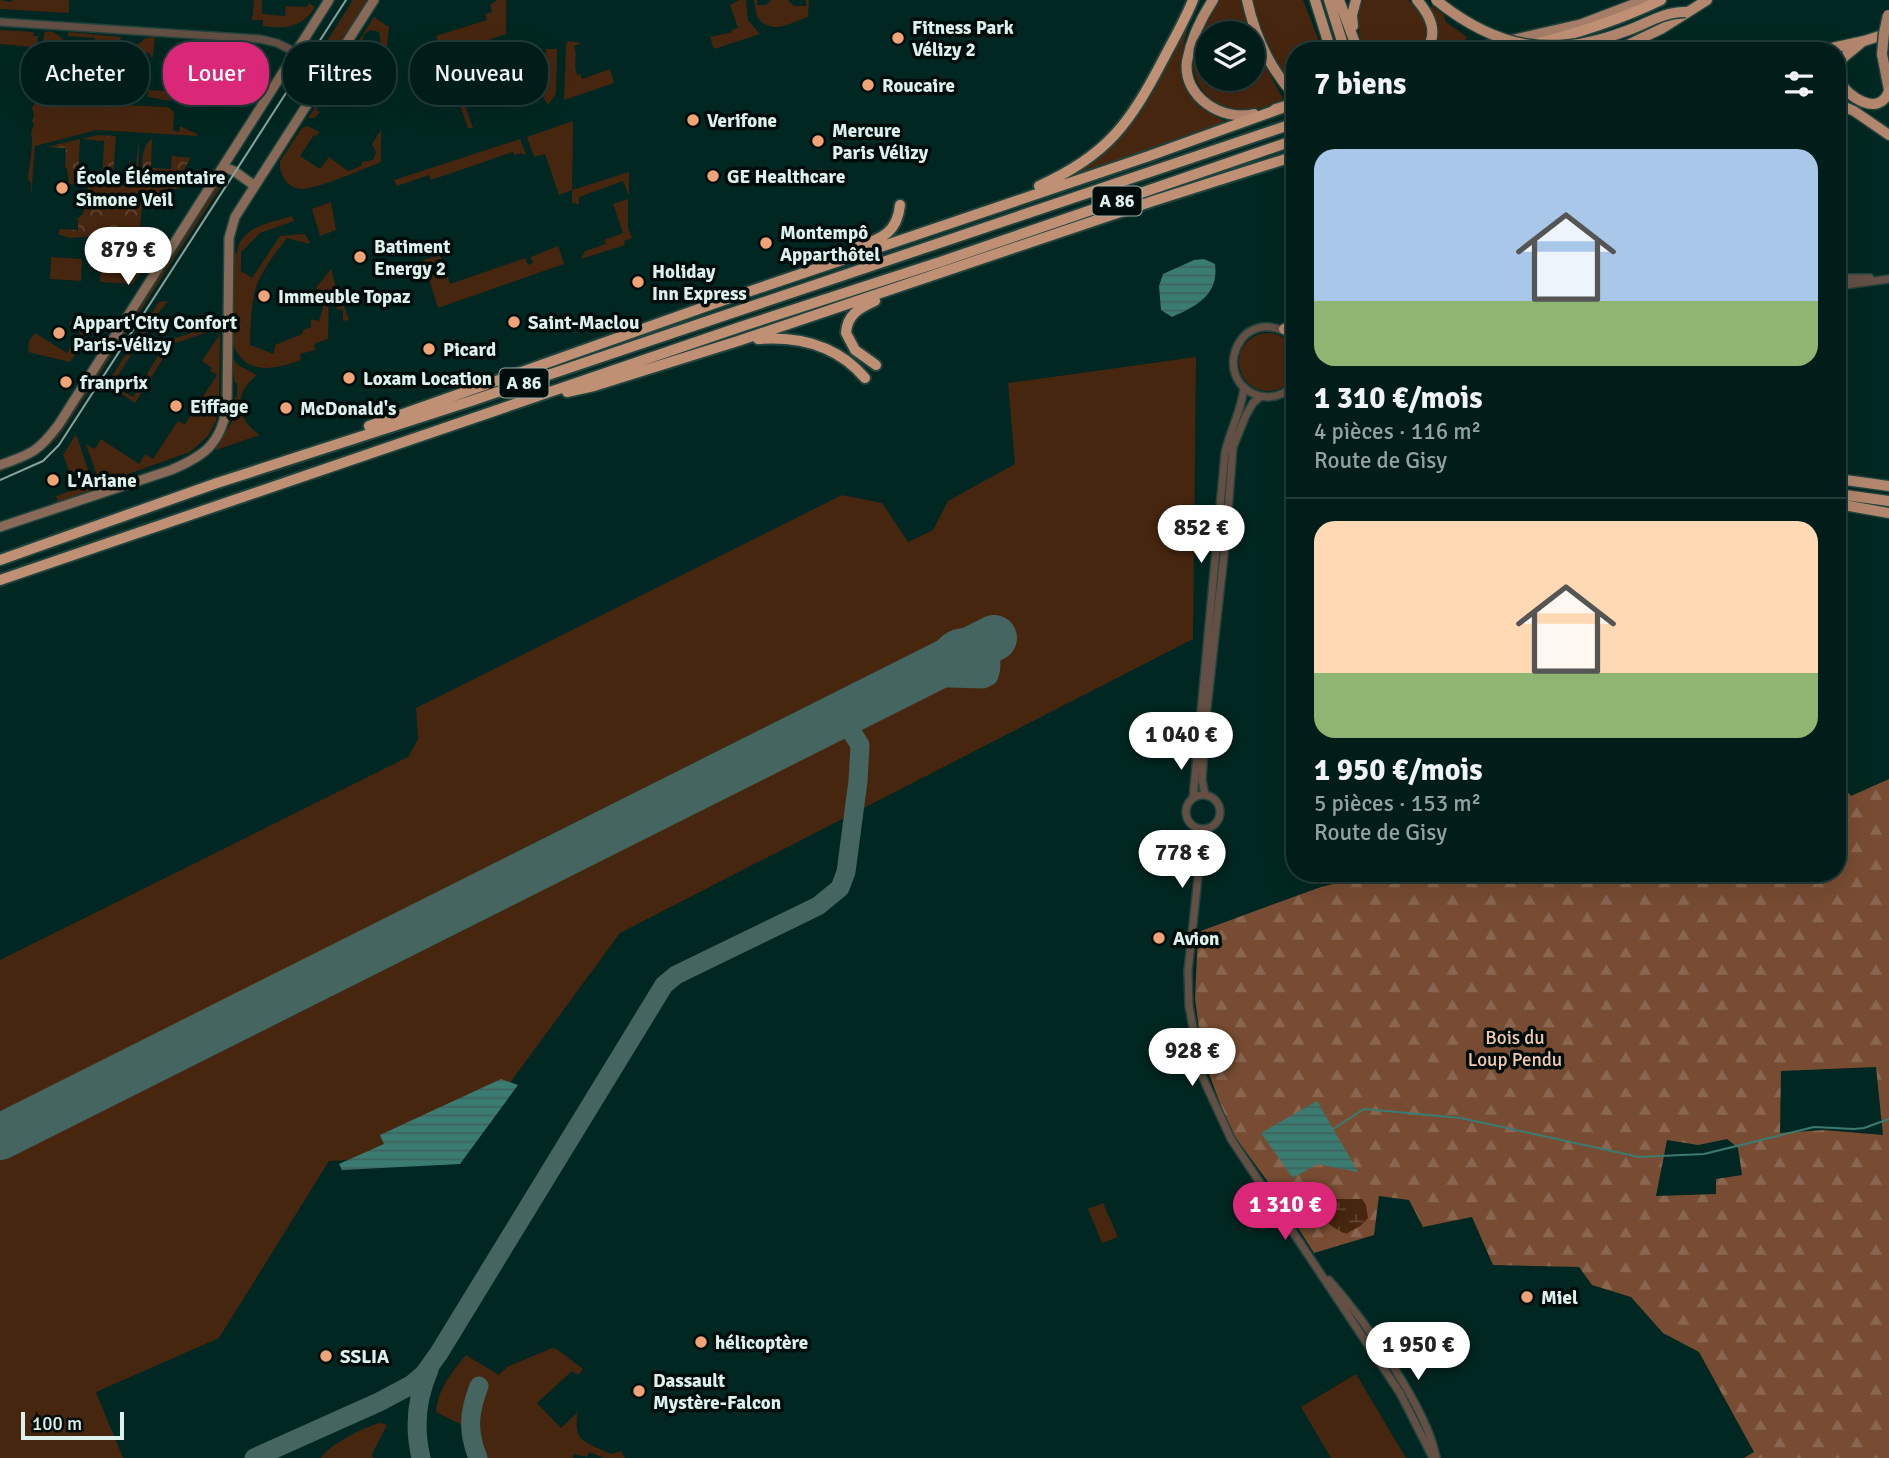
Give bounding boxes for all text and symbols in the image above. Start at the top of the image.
place label: Fitness Park Vélizy 2 [912,16,1014,62]
map controls [1195,21,1265,91]
button: layers [1195,21,1265,91]
marker: Fitness Park Vélizy 2 [890,30,906,46]
chip: Acheter [21,42,149,105]
chip: Louer [163,42,269,105]
chip: Filtres [283,42,396,105]
chip: Nouveau [410,42,548,105]
icon: filters [1780,65,1818,103]
text: 7 biens [1314,66,1406,103]
place label: Roucaire [882,74,955,98]
marker: Roucaire [860,77,876,93]
place label: Verifone [707,109,777,133]
marker: Verifone [685,112,701,128]
place label: Mercure Paris Vélizy [832,119,929,165]
marker: Mercure Paris Vélizy [810,133,826,149]
place label: GE Healthcare [727,165,845,189]
place label: École Élémentaire Simone Veil [76,166,225,212]
marker: GE Healthcare [705,168,721,184]
marker: École Élémentaire Simone Veil [54,180,70,196]
road number: A 86 [1092,186,1142,216]
icon: home [1503,194,1629,320]
place label: Montempô Apparthôtel [780,221,880,267]
pin: 879 € [79,228,177,287]
text: 879 € [101,235,155,264]
place label: Batiment Energy 2 [374,235,450,281]
marker: Montempô Apparthôtel [758,235,774,251]
marker: Batiment Energy 2 [352,249,368,265]
place label: Holiday Inn Express [652,260,747,306]
marker: Holiday Inn Express [630,274,646,290]
place label: Immeuble Topaz [278,285,411,309]
marker: Immeuble Topaz [256,288,272,304]
place label: Appart'City Confort Paris-Vélizy [73,311,237,357]
place label: Saint-Maclou [528,311,639,335]
marker: Saint-Maclou [506,314,522,330]
marker: Appart'City Confort Paris-Vélizy [51,325,67,341]
place label: Picard [443,338,496,362]
marker: Picard [421,341,437,357]
place label: Loxam Location [363,367,492,391]
road number: A 86 [500,368,548,398]
marker: Loxam Location [341,370,357,386]
place label: franprix [79,371,149,395]
marker: franprix [58,374,74,390]
text: 1 310 €/mois [1314,380,1483,417]
place label: Eiffage [190,395,248,419]
place label: McDonald's [300,397,396,421]
marker: Eiffage [168,398,184,414]
marker: McDonald's [278,400,294,416]
text: 4 pièces · 116 m² [1314,417,1481,446]
text: Route de Gisy [1314,446,1447,475]
place label: L'Ariane [67,469,137,493]
marker: L'Ariane [45,472,61,488]
pin: 852 € [1152,505,1250,565]
text: 852 € [1174,513,1228,542]
icon: home [1503,566,1629,692]
pin: 1 040 € [1116,712,1246,772]
text: 1 040 € [1145,720,1217,749]
text: 1 950 €/mois [1314,752,1483,789]
text: 5 pièces · 153 m² [1314,789,1481,818]
text: Route de Gisy [1314,818,1447,847]
pin: 778 € [1133,830,1231,890]
text: 778 € [1155,838,1209,867]
place label: Avion [1173,927,1219,951]
marker: Avion [1151,930,1167,946]
park label: Bois du Loup Pendu [1468,1026,1562,1072]
pin: 928 € [1143,1028,1241,1088]
text: 928 € [1165,1036,1219,1065]
pin: 1 310 € [1220,1182,1350,1242]
text: 1 310 € [1249,1190,1321,1219]
place label: Miel [1541,1286,1578,1310]
marker: Miel [1519,1289,1535,1305]
pin: 1 950 € [1353,1322,1483,1382]
text: 1 950 € [1382,1330,1454,1359]
place label: hélicoptère [715,1331,808,1355]
marker: hélicoptère [693,1334,709,1350]
place label: SSLIA [340,1345,389,1369]
marker: SSLIA [318,1348,334,1364]
place label: Dassault Mystère-Falcon [653,1369,781,1415]
marker: Dassault Mystère-Falcon [631,1383,647,1399]
scale bar [21,1409,124,1441]
text: 100 m [32,1412,82,1436]

